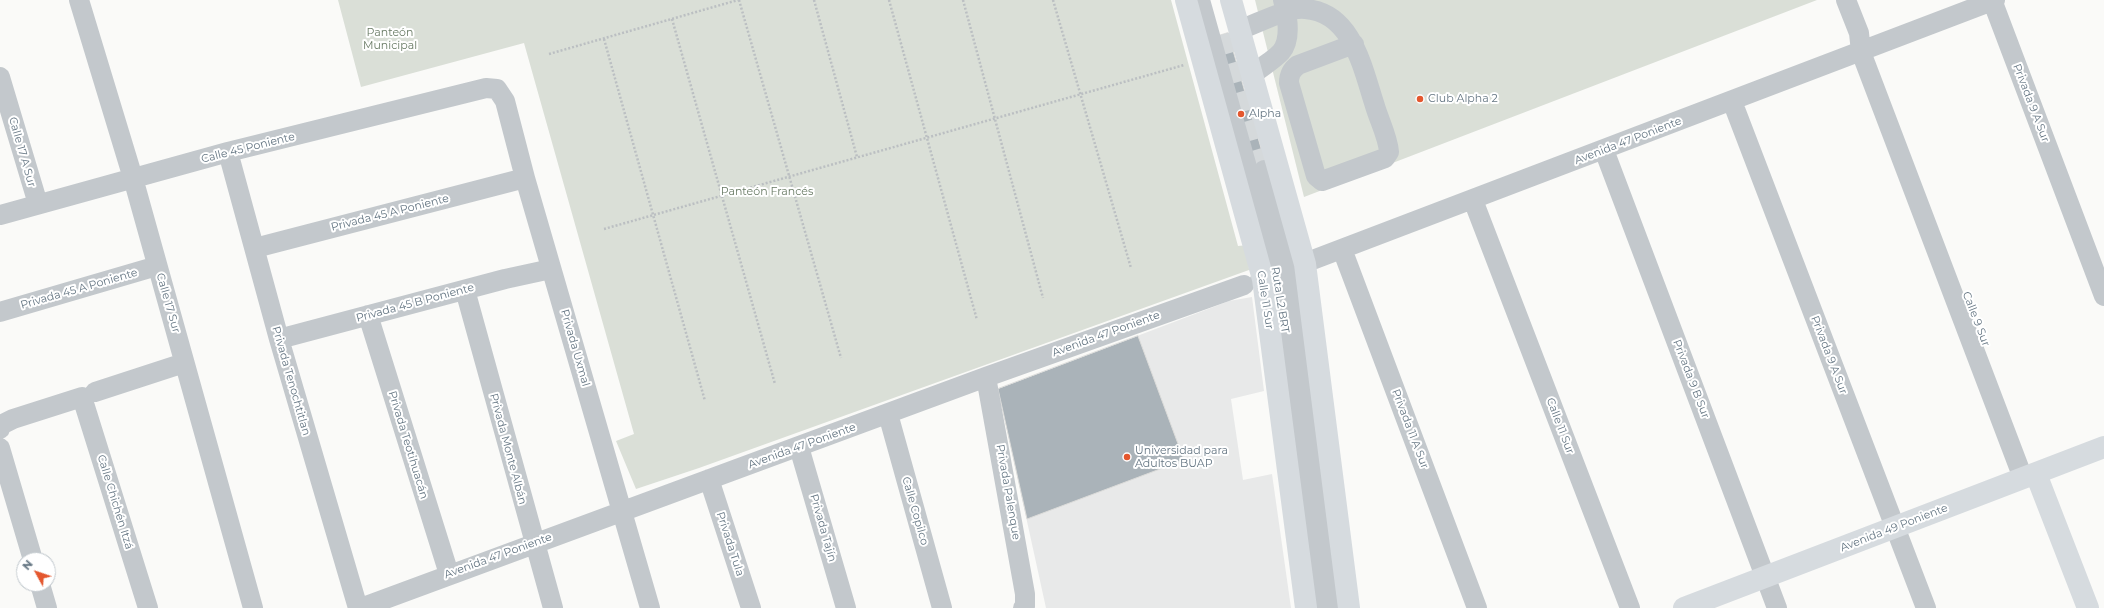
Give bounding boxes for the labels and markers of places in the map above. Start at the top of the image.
place label: Club Alpha 2 [1428,92,1498,106]
marker: Club Alpha 2 [1415,94,1425,104]
place label: Alpha [1249,107,1281,121]
marker: Alpha [1236,109,1246,119]
place label: Universidad para Adultos BUAP [1135,444,1228,470]
marker: Universidad para Adultos BUAP [1122,452,1132,462]

